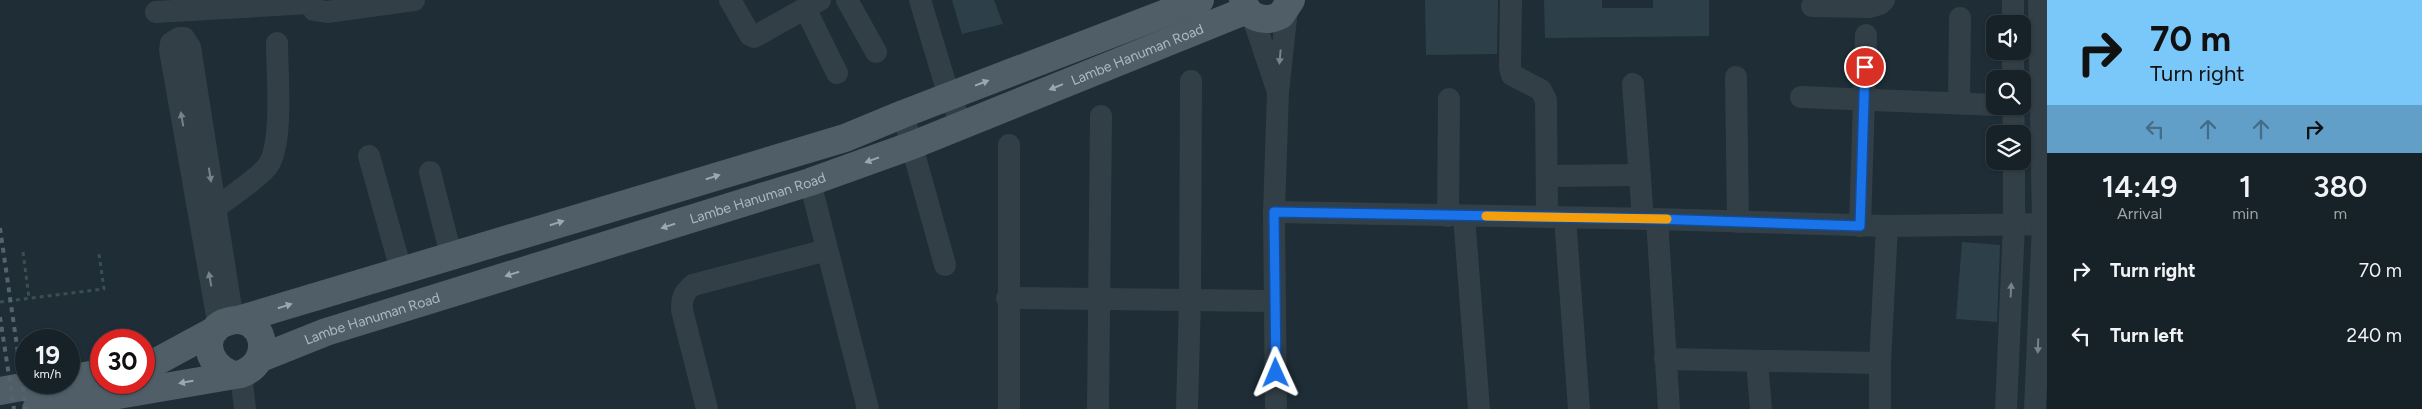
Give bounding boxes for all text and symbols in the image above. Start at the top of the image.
map controls [1986,15,2031,170]
button: sound [1986,15,2031,60]
text: 70 m [2150,18,2231,60]
street label: Lambe Hanuman Road [1068,20,1206,89]
icon: right [2067,20,2132,85]
pin [1844,46,1886,88]
one-way arrow [1276,50,1284,66]
icon: arrive [1851,53,1879,81]
text: Turn right [2150,60,2245,87]
button: search [1986,70,2031,115]
one-way arrow [975,79,990,87]
one-way arrow [1048,84,1063,91]
one-way arrow [177,110,185,126]
icon: left [2141,115,2169,143]
icon: ahead [2194,115,2222,143]
icon: ahead [2247,115,2275,143]
icon: right [2300,115,2328,143]
button: layers [1986,125,2031,170]
one-way arrow [864,156,879,164]
one-way arrow [207,167,215,183]
text: 14:49 [2102,168,2178,205]
text: 1 [2239,168,2252,205]
text: 380 [2313,168,2367,205]
street label: Lambe Hanuman Road [688,169,828,227]
one-way arrow [706,173,721,181]
text: Arrival [2117,204,2162,223]
text: min [2232,204,2258,223]
text: m [2333,204,2347,223]
one-way arrow [550,219,565,227]
one-way arrow [660,223,675,231]
icon: right [2067,257,2095,285]
text: Turn right [2110,259,2196,282]
text: 70 m [2359,259,2402,282]
one-way arrow [206,271,214,287]
one-way arrow [505,271,520,279]
one-way arrow [2008,282,2016,298]
street label: Lambe Hanuman Road [302,289,442,348]
one-way arrow [277,302,292,309]
icon: left [2067,322,2095,350]
text: Turn left [2110,324,2184,347]
text: 240 m [2347,324,2402,347]
speed limit sign: 30 [90,329,155,394]
one-way arrow [2033,338,2041,354]
text: 19 [35,340,60,370]
position arrow [1249,346,1301,398]
text: km/h [34,367,61,381]
one-way arrow [178,379,194,387]

